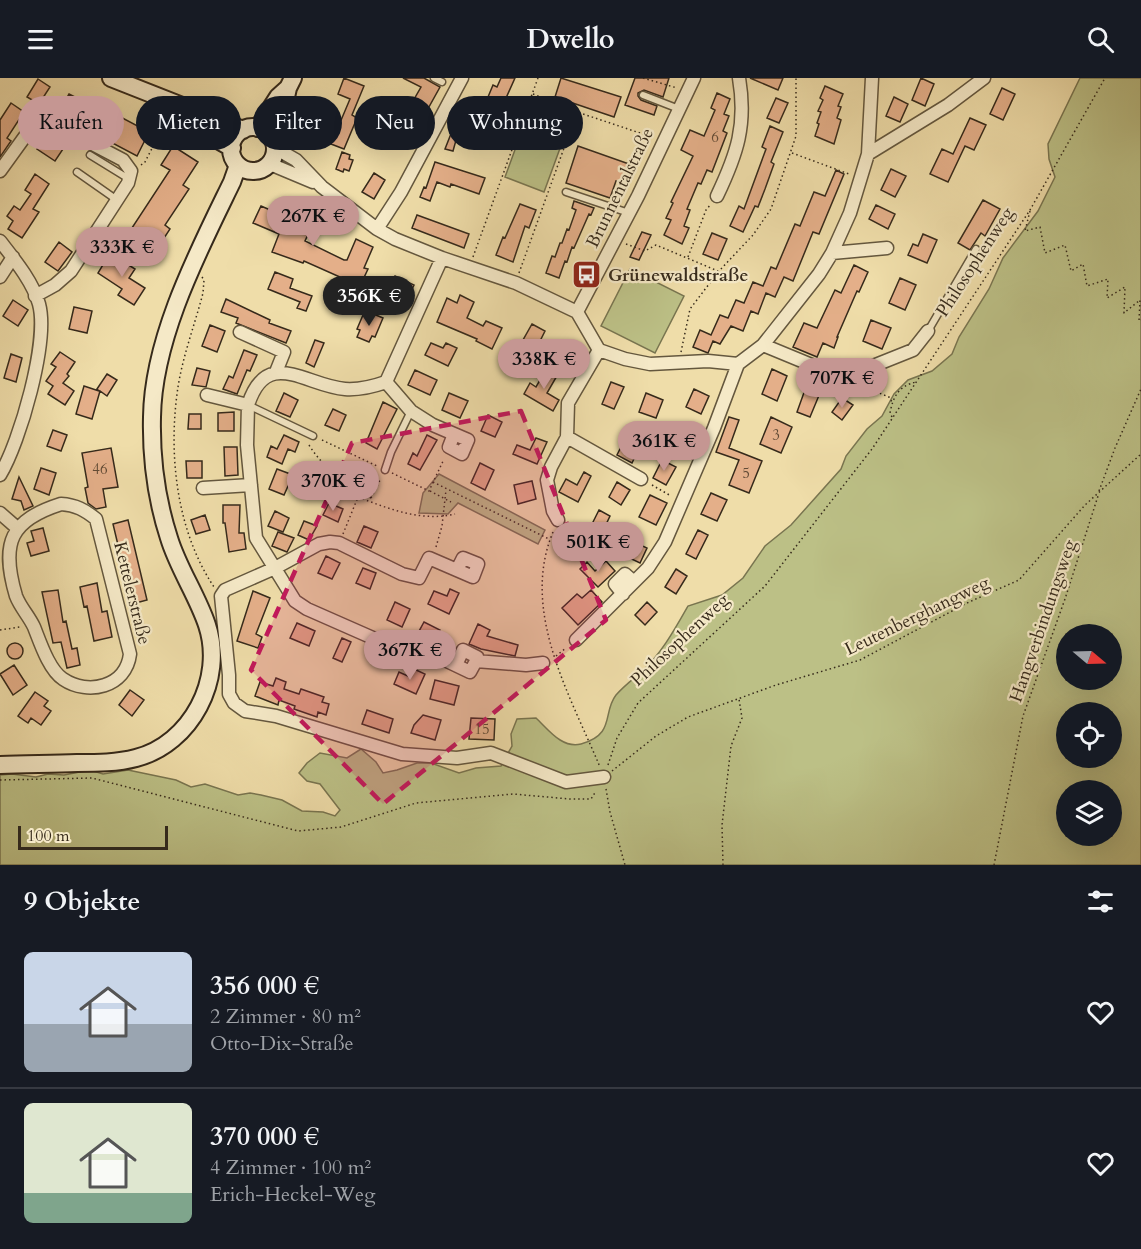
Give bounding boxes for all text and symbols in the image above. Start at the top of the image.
text: Dwello [526,21,615,58]
icon: menu [24,23,57,56]
icon: search [1084,23,1117,56]
chip: Kaufen [18,96,124,150]
chip: Mieten [136,96,241,150]
chip: Filter [253,96,342,150]
chip: Neu [354,96,435,150]
chip: Wohnung [447,96,583,150]
street label: Brunnentalstraße [580,124,660,252]
house number: 6 [711,127,719,147]
pin: 267K € [264,196,362,247]
text: 267K € [281,202,345,229]
street label: Philosophenweg [930,202,1020,322]
pin: 333K € [73,227,171,278]
text: 333K € [90,233,154,260]
bus stop icon: Grünewaldstraße [571,259,603,291]
place label: Grünewaldstraße [608,263,748,288]
pin: 356K € [320,276,418,327]
text: 356K € [337,282,401,309]
pin: 338K € [495,339,593,390]
text: 338K € [512,345,576,372]
pin: 707K € [793,358,891,409]
text: 707K € [810,364,874,391]
pin: 361K € [615,421,713,472]
house number: 3 [772,425,780,445]
text: 361K € [632,427,696,454]
house number: 46 [92,459,108,479]
pin: 370K € [284,461,382,512]
house number: 5 [742,463,750,483]
text: 370K € [301,467,365,494]
pin: 501K € [549,522,647,573]
text: 501K € [566,528,630,555]
street label: Hangverbindungsweg [1003,535,1083,706]
street label: Kettelerstraße [107,539,157,647]
street label: Leutenberghangweg [840,570,994,662]
street label: Philosophenweg [625,587,735,692]
north arrow [1056,624,1122,690]
map controls [1056,624,1122,846]
pin: 367K € [361,630,459,681]
text: 367K € [378,636,442,663]
button: locate [1056,702,1122,768]
house number: 15 [474,719,490,739]
button: layers [1056,780,1122,846]
scale bar [18,823,168,850]
text: 100 m [27,825,69,847]
text: 9 Objekte [24,884,140,919]
icon: filters [1084,885,1117,918]
text: 356 000 € [210,968,319,1003]
icon: home [72,976,144,1048]
icon: heart [1084,996,1117,1029]
text: 2 Zimmer · 80 m² [210,1003,361,1030]
text: Otto-Dix-Straße [210,1030,354,1057]
text: 370 000 € [210,1119,319,1154]
icon: home [72,1127,144,1199]
icon: heart [1084,1147,1117,1180]
text: 4 Zimmer · 100 m² [210,1154,371,1181]
text: Erich-Heckel-Weg [210,1181,375,1208]

